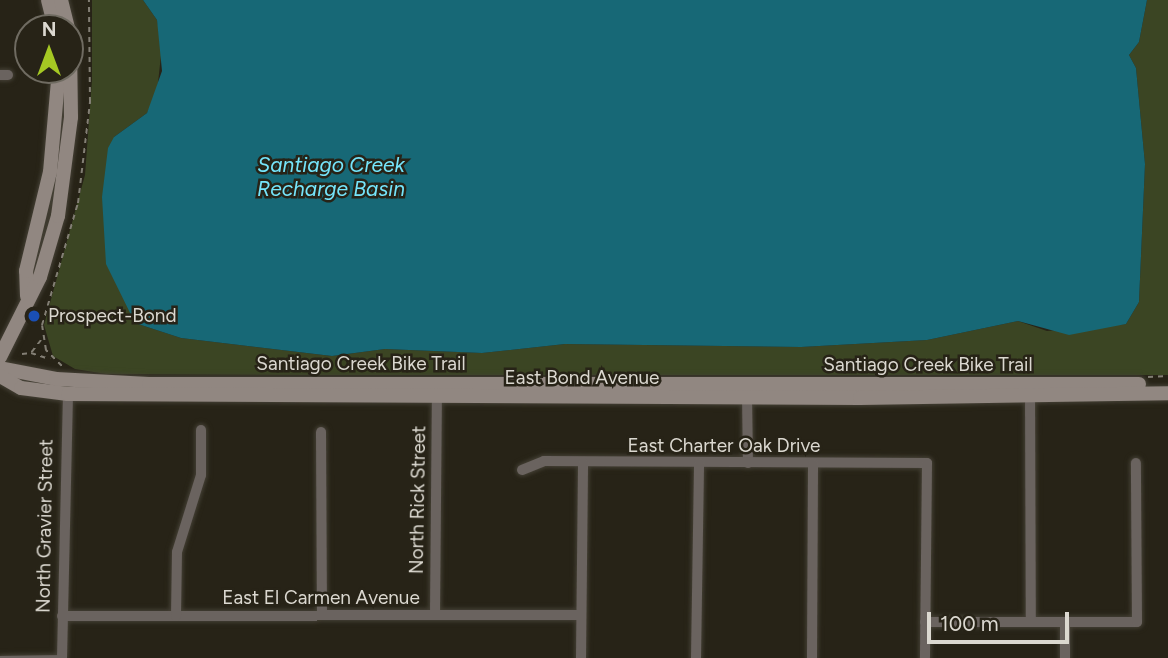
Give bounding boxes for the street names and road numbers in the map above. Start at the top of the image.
street label: Santiago Creek Bike Trail [256,353,466,375]
street label: Santiago Creek Bike Trail [823,354,1033,376]
street label: East Bond Avenue [505,367,659,389]
street label: North Rick Street [405,426,431,574]
street label: East Charter Oak Drive [628,435,820,457]
street label: North Gravier Street [32,439,58,613]
street label: East El Carmen Avenue [222,587,420,609]

